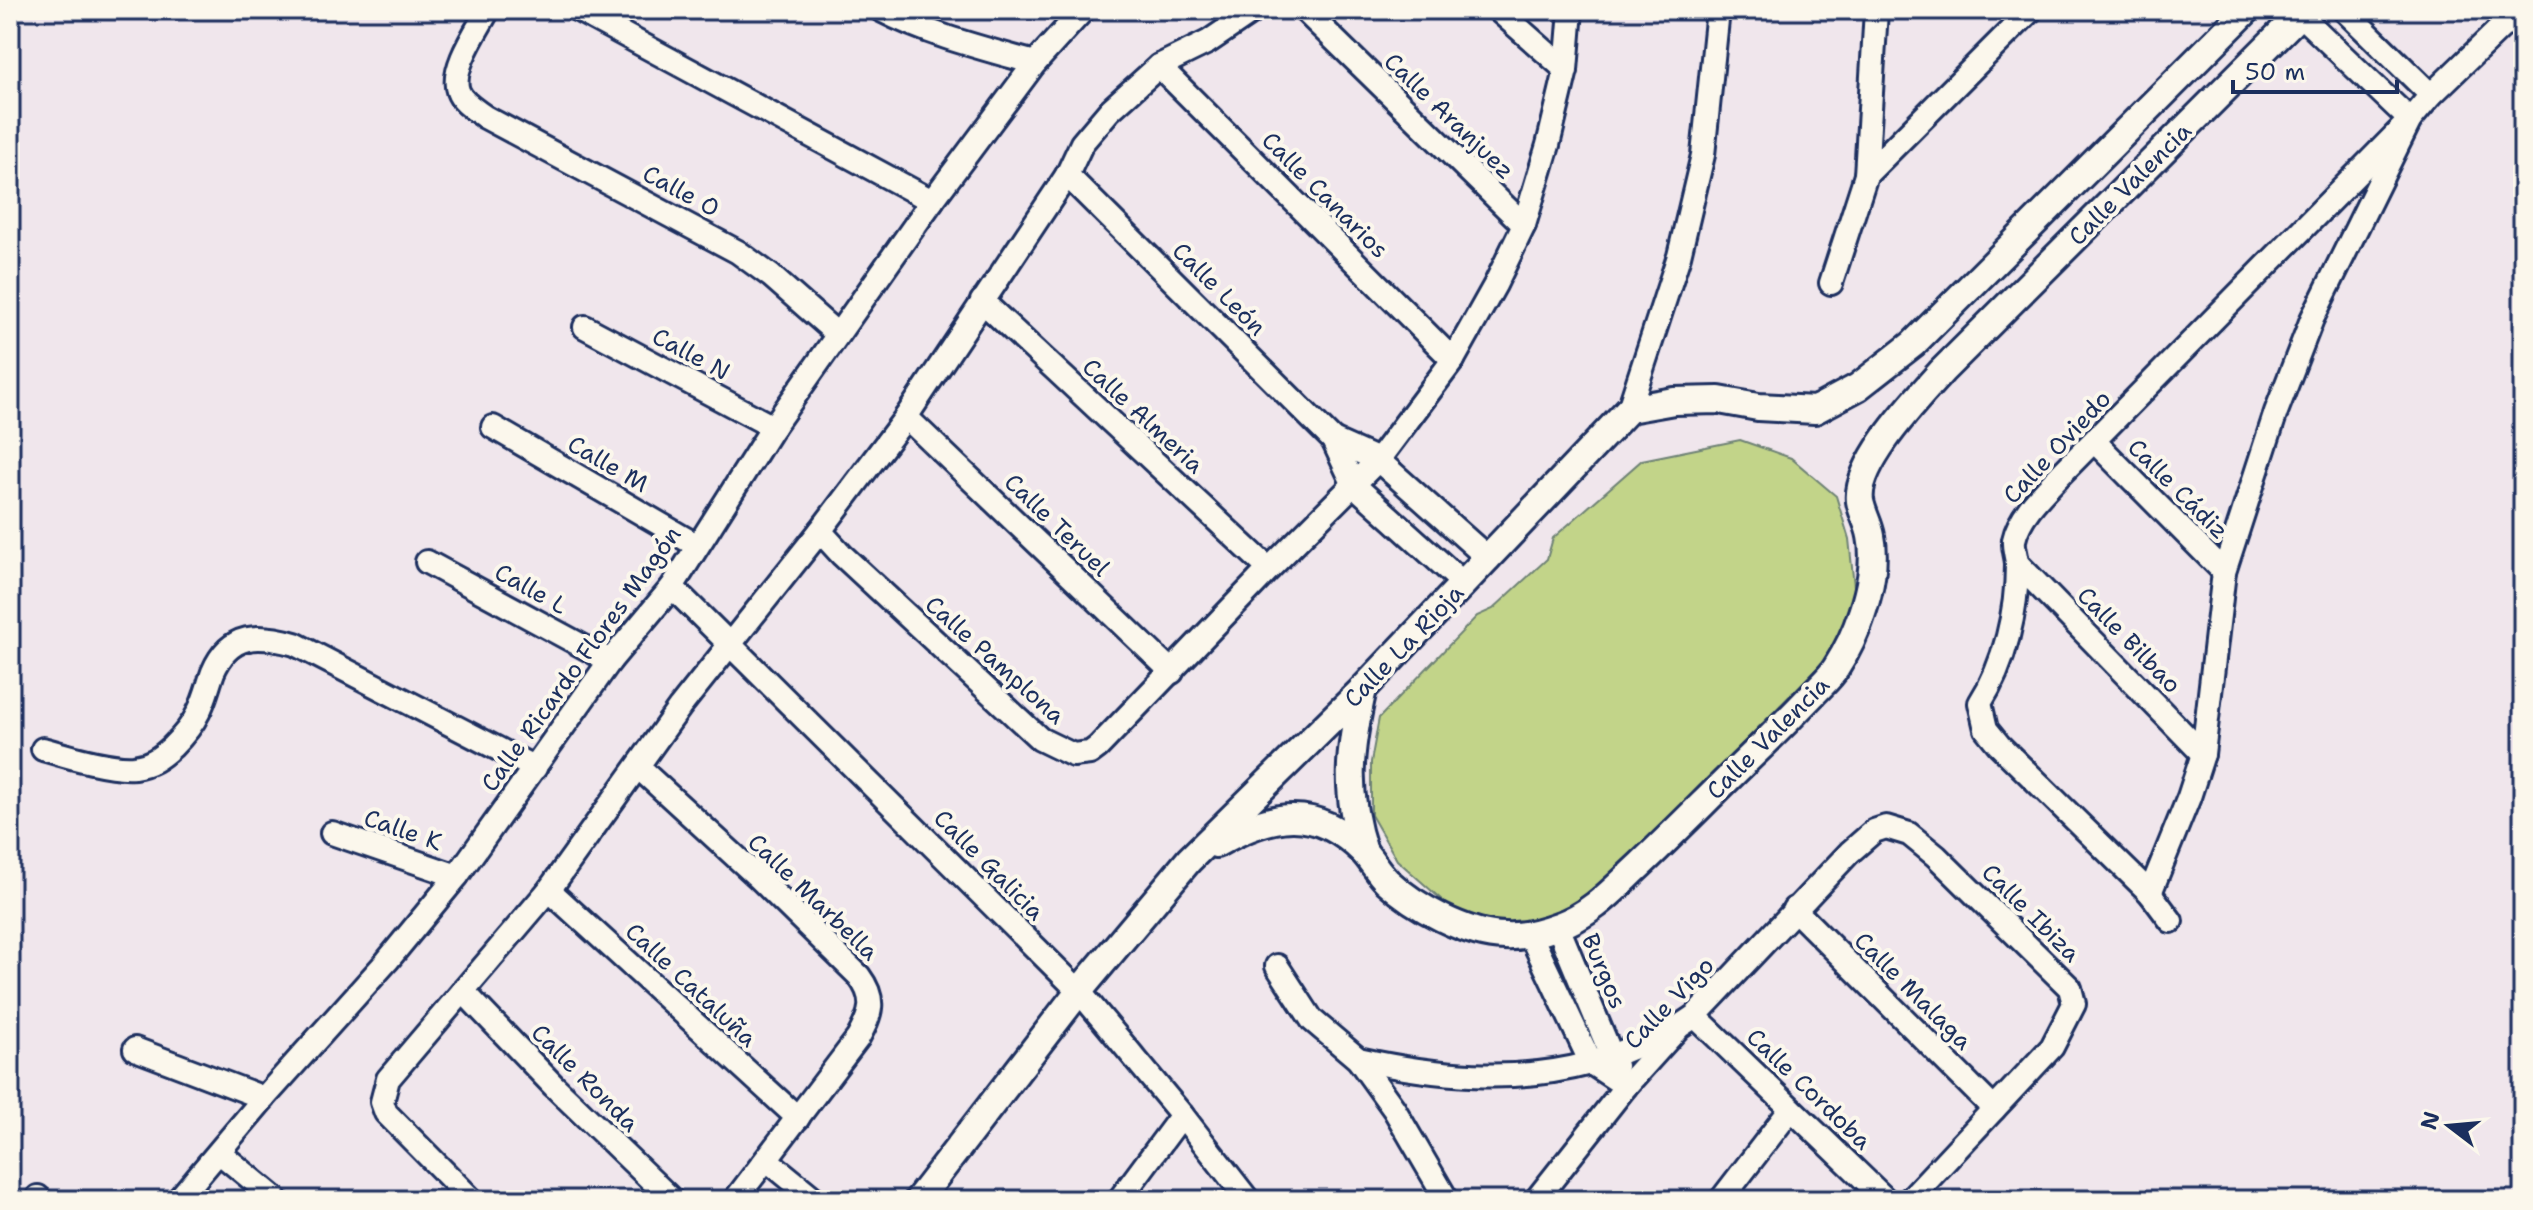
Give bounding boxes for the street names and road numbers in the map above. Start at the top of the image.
street label: Calle Aranjuez [1377,46,1521,186]
street label: Calle Valencia [2061,115,2199,253]
street label: Calle Canarios [1255,125,1395,265]
street label: Calle O [637,158,725,224]
street label: Calle León [1165,235,1273,343]
street label: Calle N [647,320,735,388]
street label: Calle Almeria [1075,351,1211,481]
street label: Calle Oviedo [1996,383,2118,511]
street label: Calle M [562,428,654,500]
street label: Calle Cádiz [2121,432,2235,546]
street label: Calle Teruel [997,467,1117,584]
street label: Calle Ricardo Flores Magón [474,520,688,798]
street label: Calle L [489,556,573,622]
street label: Calle La Rioja [1337,577,1471,715]
street label: Calle Bilbao [2070,580,2188,700]
street label: Calle Pamplona [918,589,1072,731]
street label: Calle Valencia [1699,669,1837,807]
street label: Calle K [360,802,447,858]
street label: Calle Galicia [927,803,1051,927]
street label: Calle Marbella [741,826,885,968]
street label: Calle Ibiza [1975,857,2087,969]
street label: Calle Cataluña [618,916,764,1054]
street label: Calle Malaga [1847,925,1979,1057]
street label: Burgos [1574,929,1634,1013]
street label: Calle Vigo [1617,950,1721,1056]
street label: Calle Ronda [524,1017,646,1139]
street label: Calle Cordoba [1740,1021,1879,1157]

